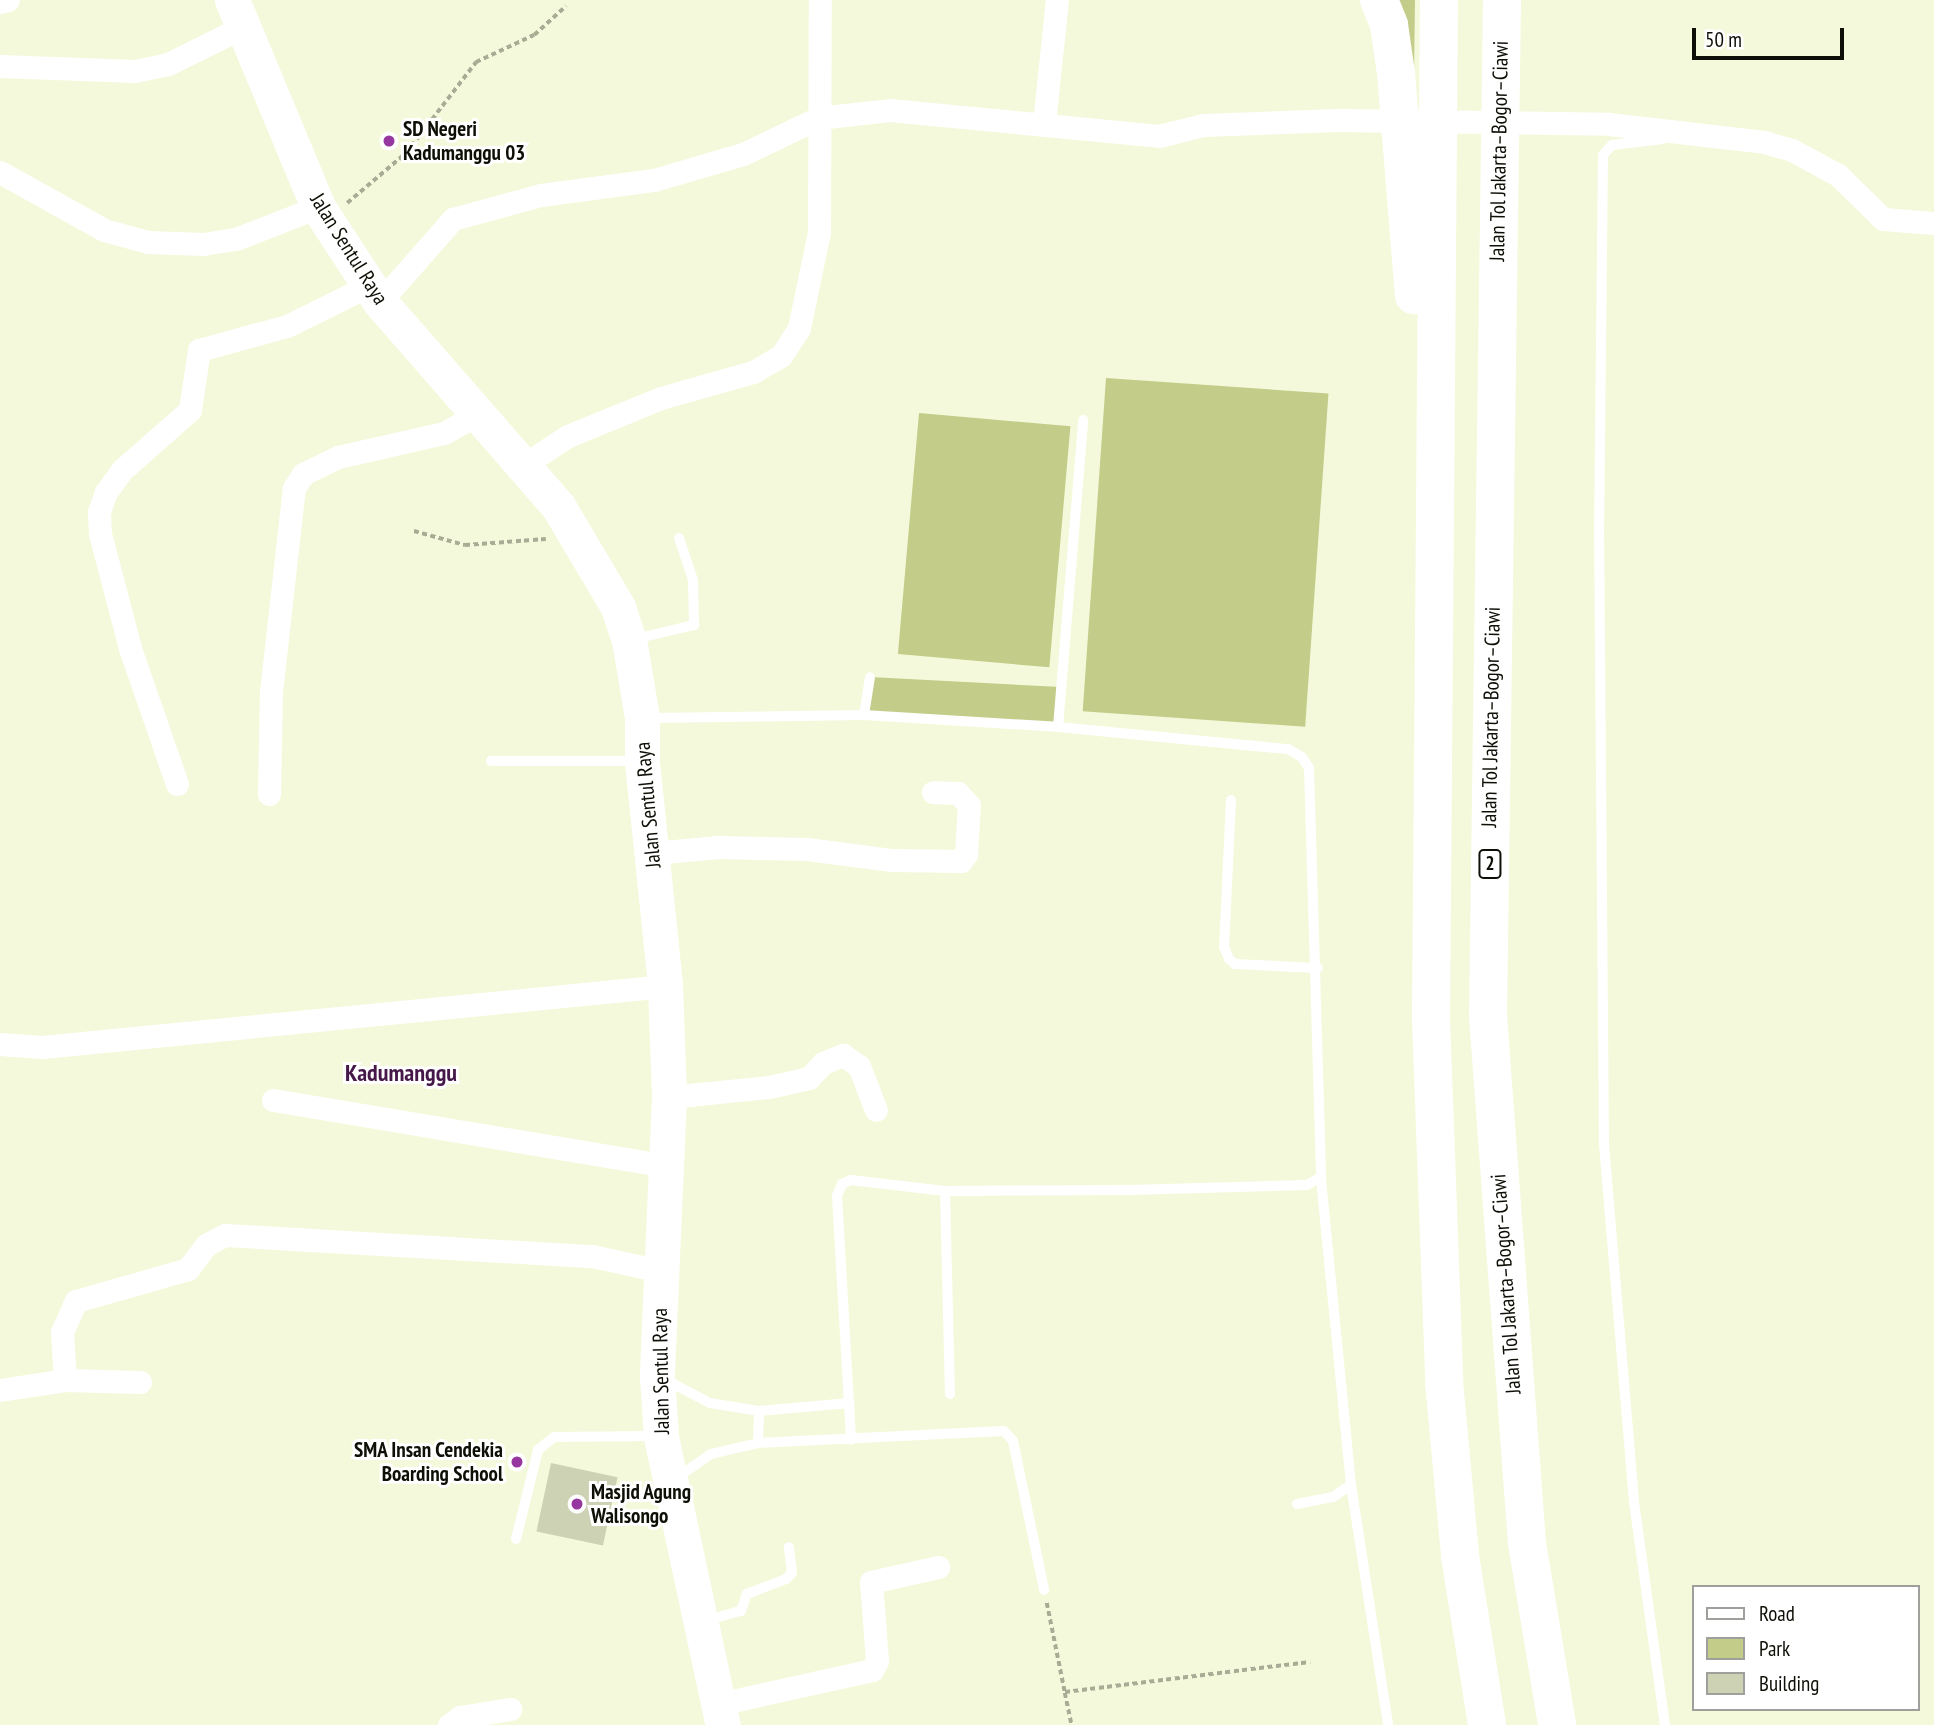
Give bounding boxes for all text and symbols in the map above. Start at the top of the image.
scale bar [1696,14,1848,58]
text: 50 m [1705,26,1742,53]
street label: Jalan Tol Jakarta–Bogor–Ciawi [1484,40,1514,262]
place label: SD Negeri Kadumanggu 03 [403,116,525,166]
marker: SD Negeri Kadumanggu 03 [381,133,397,149]
street label: Jalan Sentul Raya [305,189,393,309]
street label: Jalan Tol Jakarta–Bogor–Ciawi [1476,606,1506,828]
street label: Jalan Sentul Raya [630,741,666,869]
road number: 2 [1478,848,1502,880]
district label: Kadumanggu [345,1059,457,1087]
street label: Jalan Tol Jakarta–Bogor–Ciawi [1486,1173,1526,1395]
street label: Jalan Sentul Raya [647,1308,675,1434]
place label: SMA Insan Cendekia Boarding School [353,1437,503,1487]
marker: SMA Insan Cendekia Boarding School [509,1454,525,1470]
place label: Masjid Agung Walisongo [591,1479,692,1529]
marker: Masjid Agung Walisongo [569,1496,585,1512]
legend [1692,1585,1920,1711]
text: Road [1759,1600,1795,1627]
text: Park [1759,1635,1790,1662]
text: Building [1759,1670,1819,1697]

